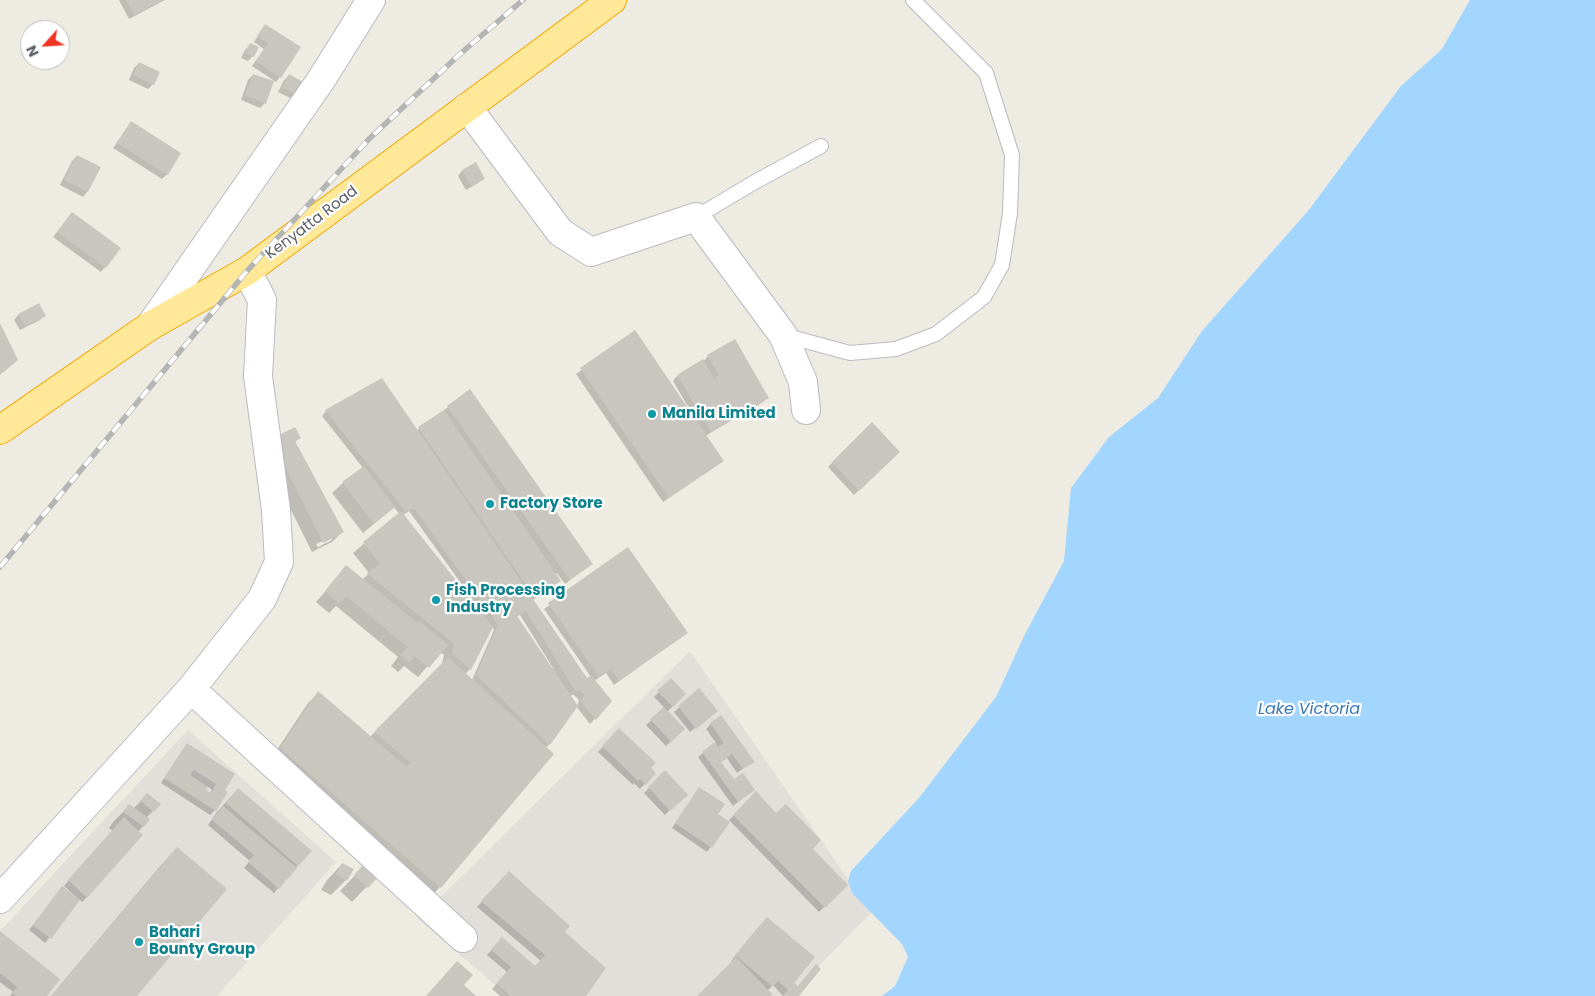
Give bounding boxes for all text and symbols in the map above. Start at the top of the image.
north arrow [20,20,70,70]
text: N [21,42,44,60]
street label: Kenyatta Road [262,183,362,263]
place label: Manila Limited [662,405,776,423]
marker: Manila Limited [646,408,658,420]
place label: Factory Store [500,495,603,513]
marker: Factory Store [484,498,496,510]
place label: Fish Processing Industry [446,582,565,617]
marker: Fish Processing Industry [430,594,442,606]
water label: Lake Victoria [1258,700,1360,720]
place label: Bahari Bounty Group [149,924,255,959]
marker: Bahari Bounty Group [133,936,145,948]

